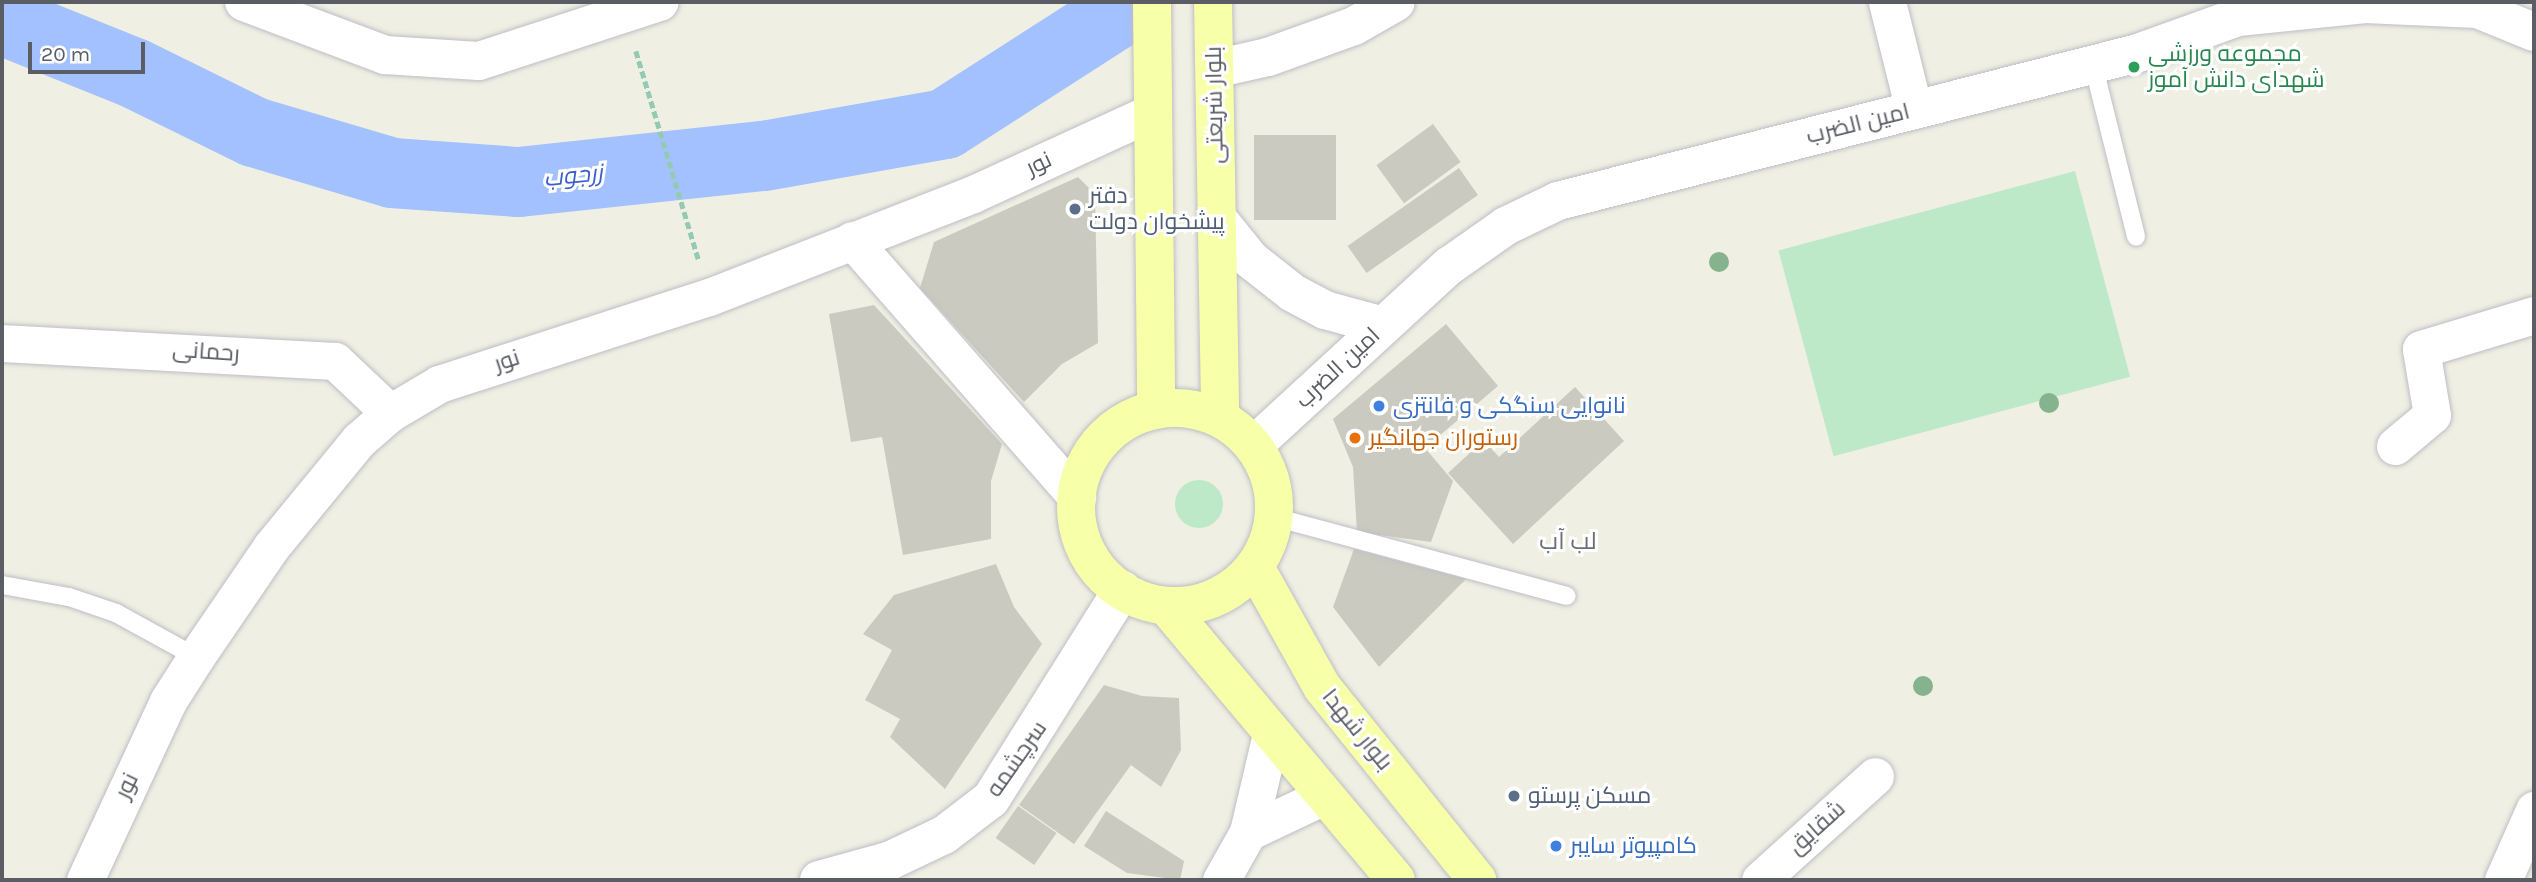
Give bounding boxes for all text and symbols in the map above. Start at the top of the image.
scale bar [32,28,149,72]
place label: مجموعه ورزشی شهدای دانش آموز [2148,40,2325,94]
text: 20 m [41,42,90,66]
street label: بلوار شریعتی [1200,46,1230,164]
marker: مجموعه ورزشی شهدای دانش آموز [2126,59,2142,75]
street label: امین الضرب [1803,98,1913,150]
street label: نور [1022,146,1056,182]
water label: زرجوب [542,159,604,193]
place label: دفتر پیشخوان دولت [1089,182,1225,236]
marker: دفتر پیشخوان دولت [1067,201,1083,217]
street label: امین الضرب [1290,322,1386,414]
street label: رحمانی [171,336,241,368]
street label: نور [491,344,523,378]
place label: نانوایی سنگکی و فانتزی [1393,392,1626,420]
marker: نانوایی سنگکی و فانتزی [1371,398,1387,414]
place label: رستوران جهانگیر [1369,424,1518,452]
marker: رستوران جهانگیر [1347,430,1363,446]
district label: لب آب [1539,528,1597,556]
street label: بلوار شهدا [1316,684,1398,776]
street label: سرچشمه [981,715,1053,803]
street label: نور [109,768,145,804]
place label: مسکن پرستو [1528,782,1651,810]
marker: مسکن پرستو [1506,788,1522,804]
street label: شقایق [1783,795,1851,861]
place label: کامپیوتر سایبر [1570,832,1697,860]
marker: کامپیوتر سایبر [1548,838,1564,854]

